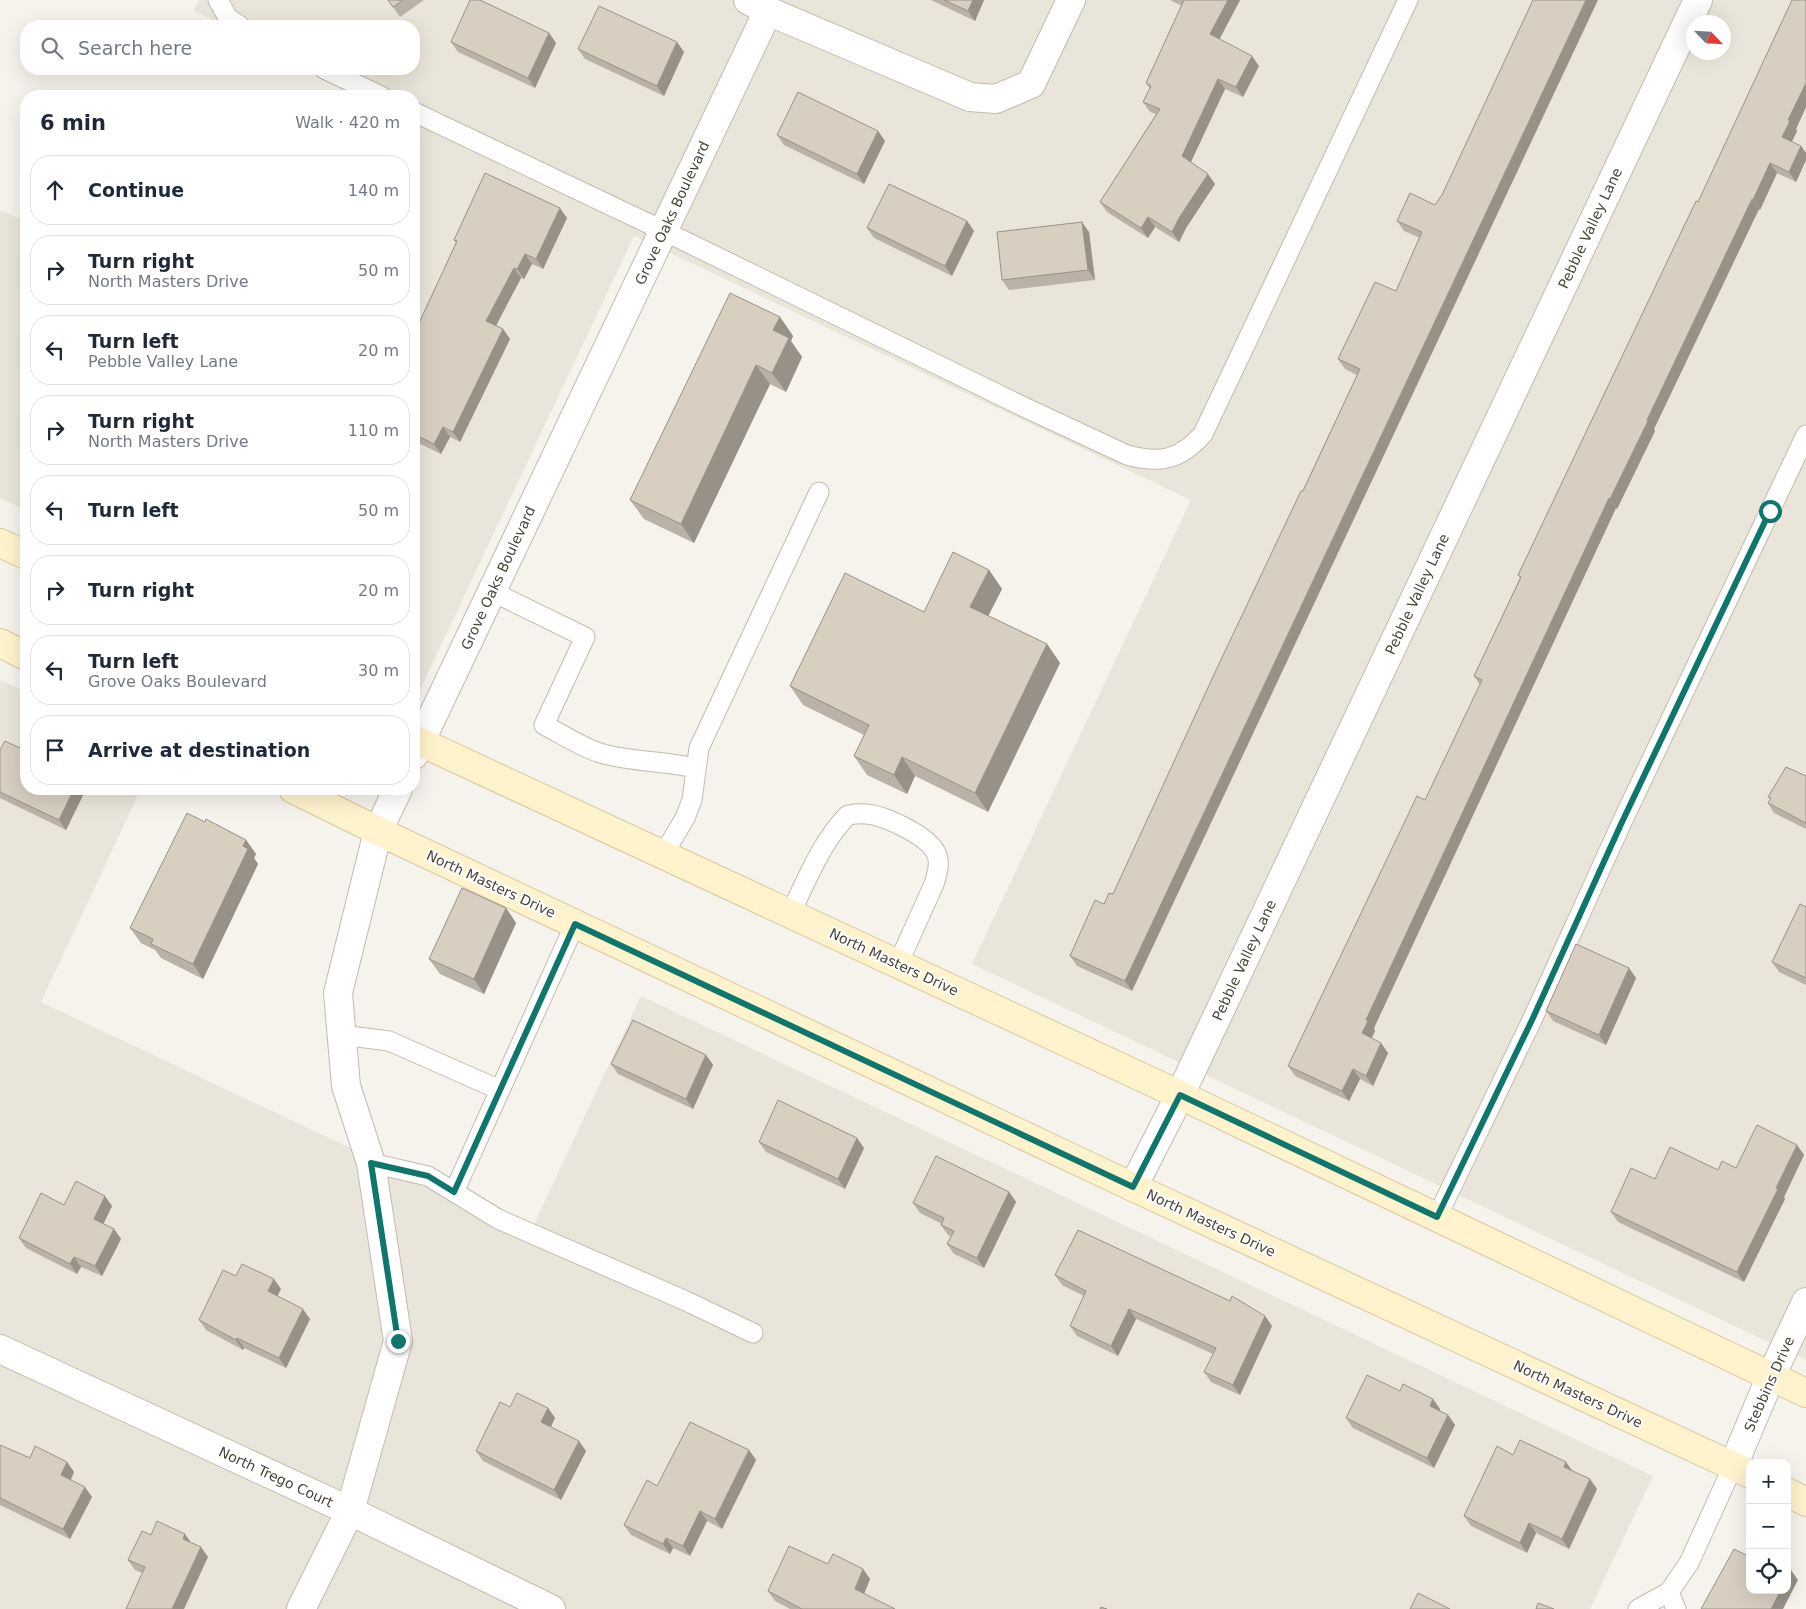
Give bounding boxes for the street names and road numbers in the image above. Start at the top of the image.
street label: Grove Oaks Boulevard [632,139,712,287]
street label: Pebble Valley Lane [1555,165,1625,291]
street label: Grove Oaks Boulevard [458,504,538,652]
street label: Pebble Valley Lane [1382,531,1452,657]
street label: North Masters Drive [424,847,558,921]
street label: Pebble Valley Lane [1209,897,1279,1023]
street label: North Masters Drive [827,925,961,999]
street label: North Masters Drive [1144,1186,1278,1260]
street label: Stebbins Drive [1741,1334,1797,1434]
street label: North Masters Drive [1511,1357,1645,1431]
street label: North Trego Court [216,1443,336,1511]

